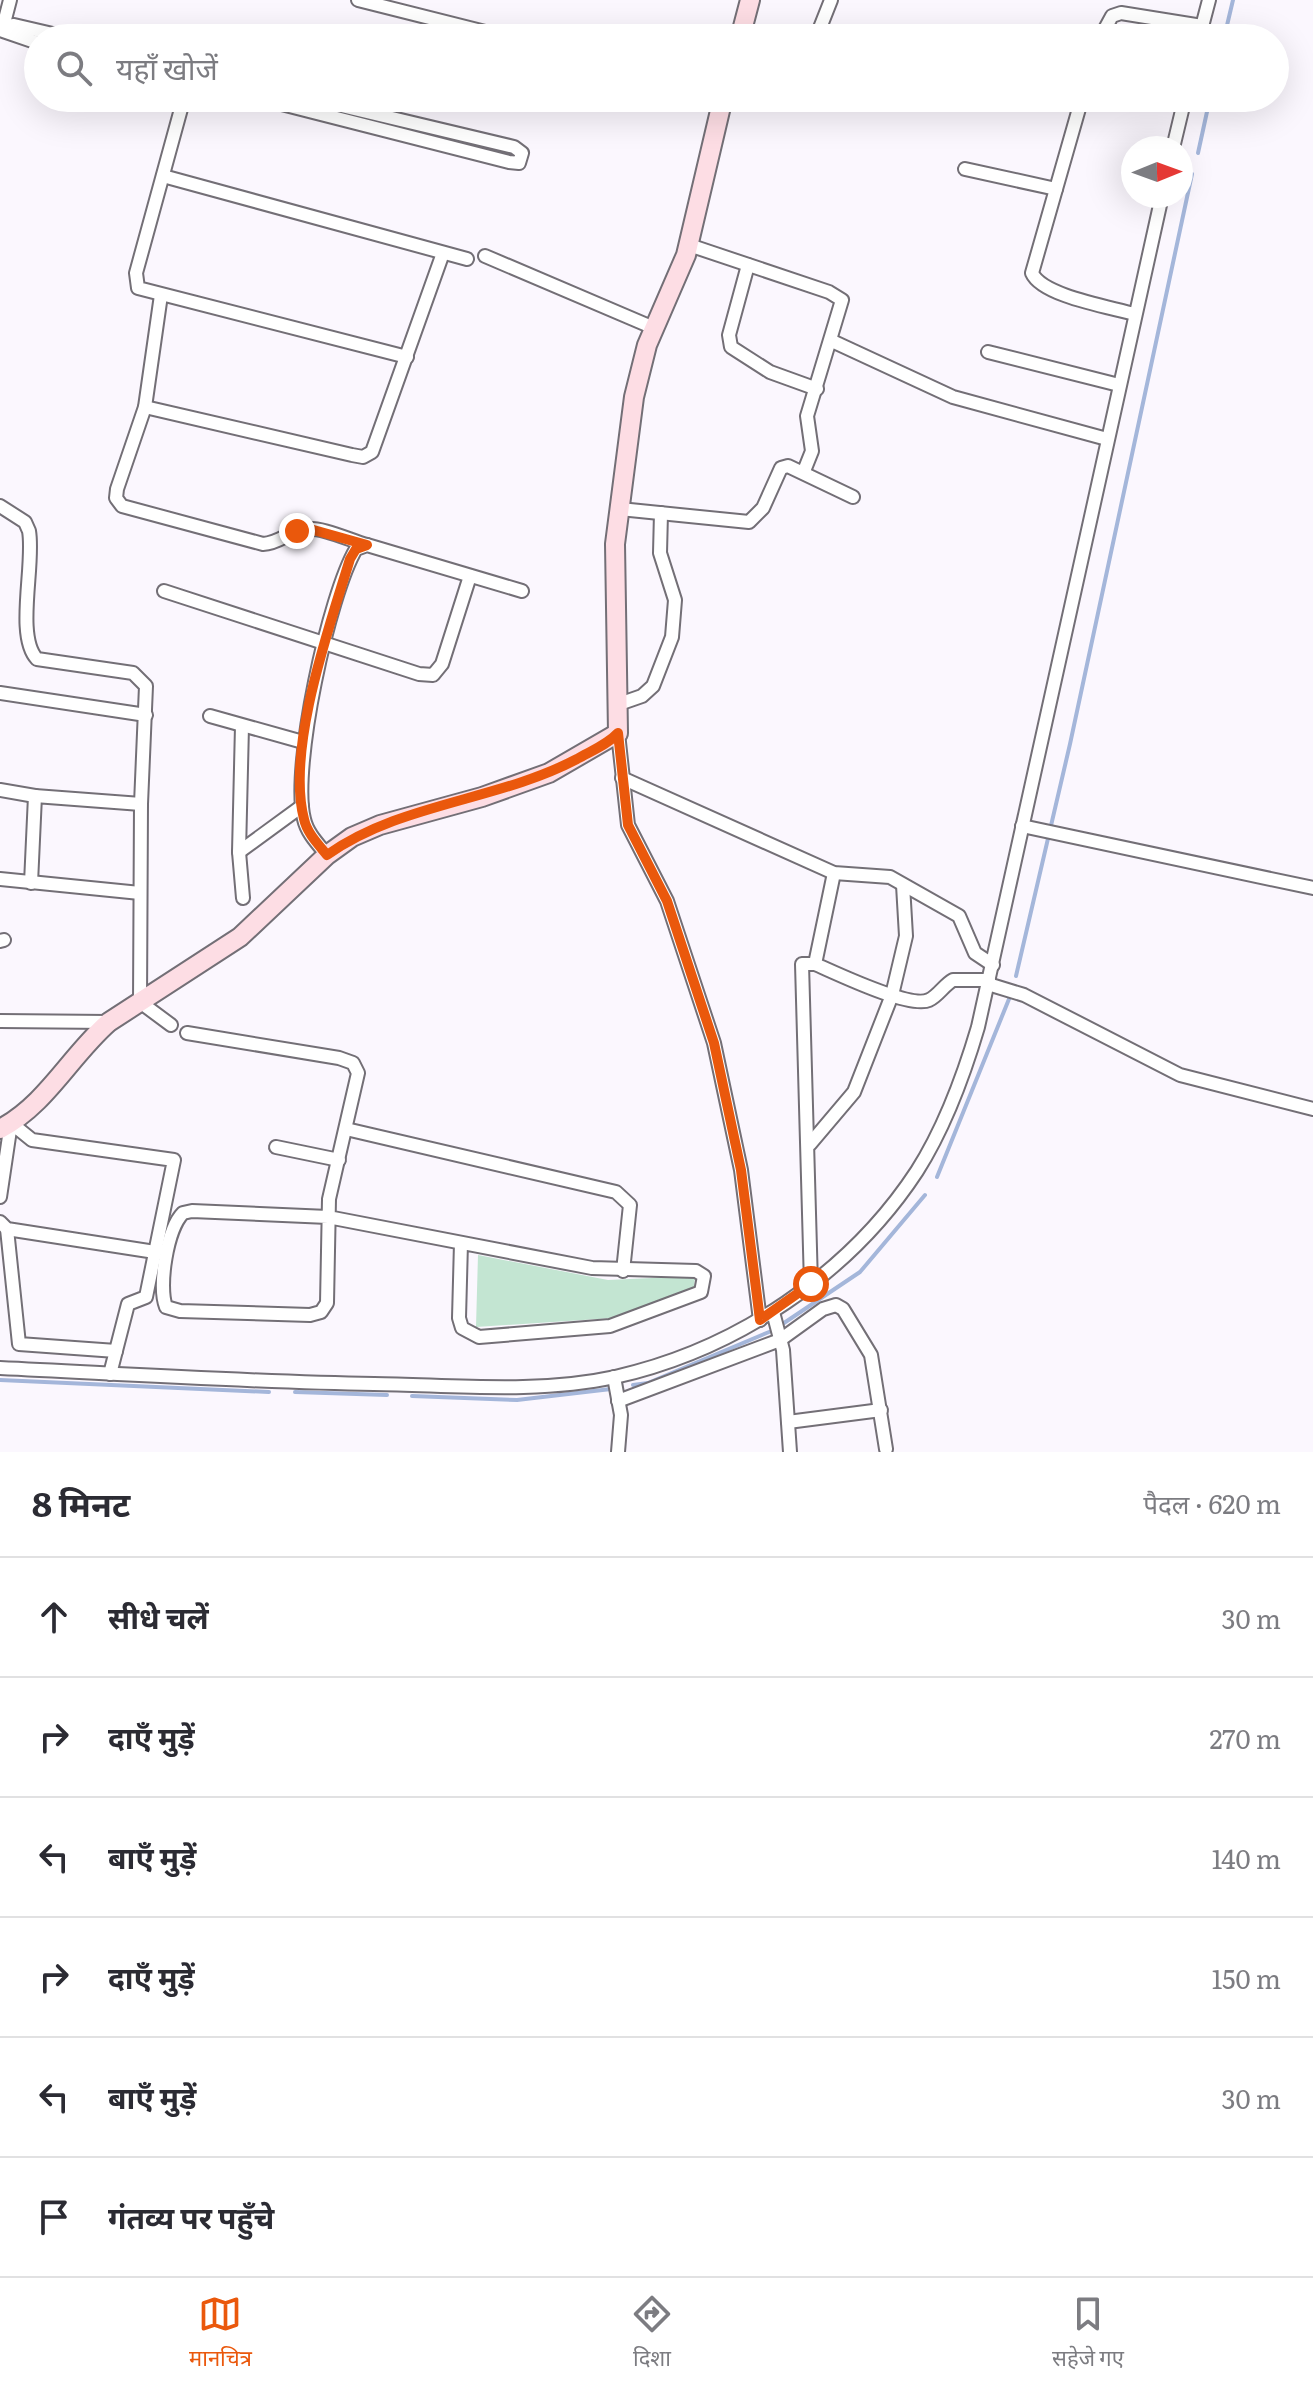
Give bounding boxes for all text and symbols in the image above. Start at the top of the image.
search box [24,24,1289,112]
text: यहाँ खोजें [116,45,218,89]
icon: search [52,46,96,90]
north arrow [1121,136,1193,208]
route end [279,513,315,549]
route start [793,1266,829,1302]
text: 8 मिनट [32,1477,130,1527]
text: पैदल · 620 m [1143,1483,1281,1522]
text: सीधे चलें [108,1594,209,1638]
icon: ahead [32,1595,76,1639]
text: 30 m [1221,1598,1281,1637]
text: दाएँ मुड़ें [108,1714,195,1758]
icon: right [32,1715,76,1759]
text: 270 m [1209,1718,1281,1757]
text: बाएँ मुड़ें [108,1834,196,1878]
icon: left [32,1835,76,1879]
text: 140 m [1212,1838,1281,1877]
text: दाएँ मुड़ें [108,1954,195,1998]
icon: right [32,1955,76,1999]
text: 150 m [1212,1958,1281,1997]
text: बाएँ मुड़ें [108,2074,196,2118]
icon: left [32,2075,76,2119]
text: 30 m [1221,2078,1281,2117]
text: गंतव्य पर पहुँचे [108,2194,274,2238]
icon: arrive [32,2195,76,2239]
tab: मानचित्र [189,2292,252,2375]
tab: दिशा [630,2292,674,2375]
tab: सहेजे गए [1052,2292,1124,2375]

